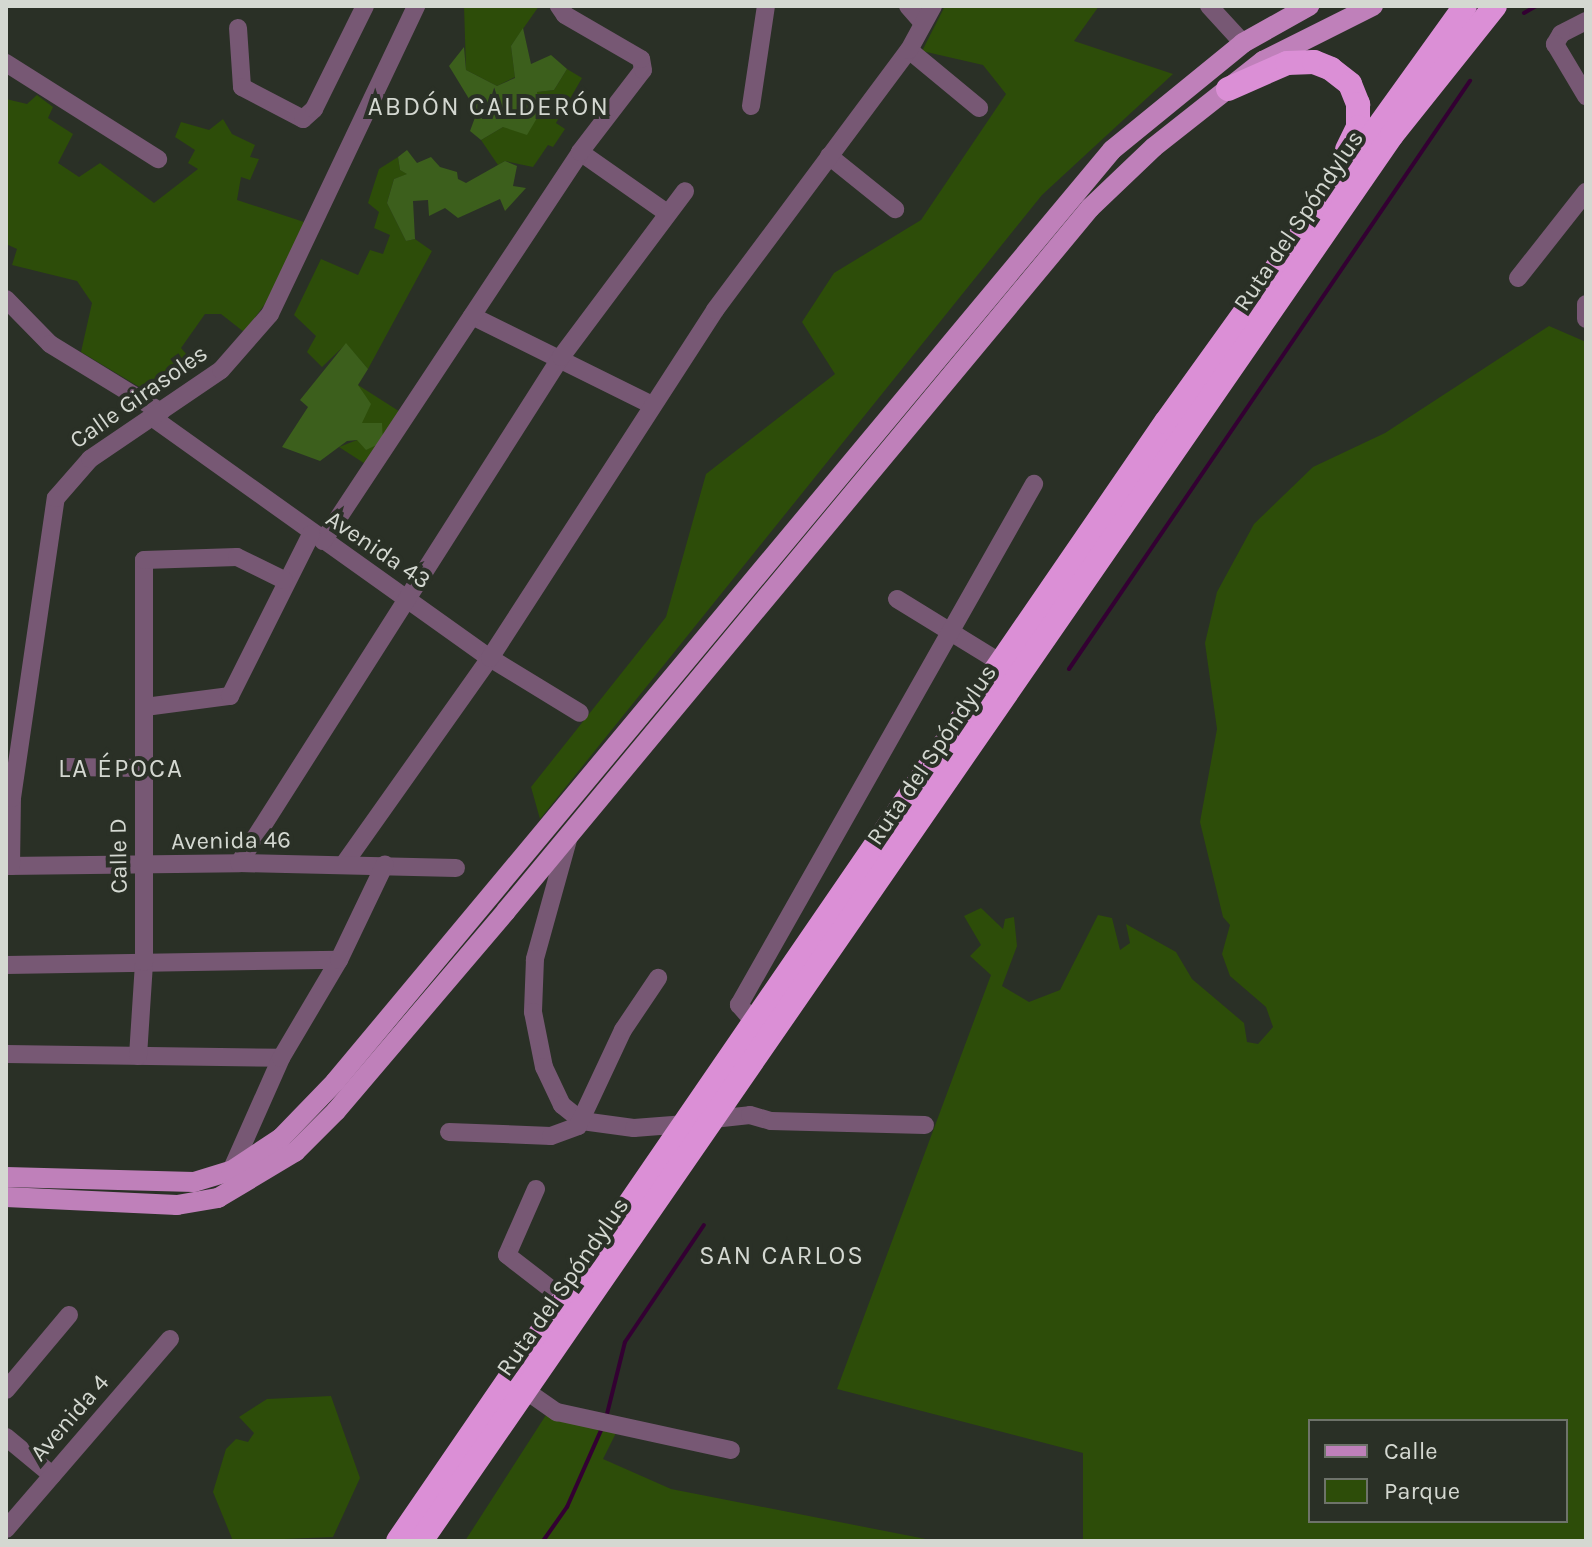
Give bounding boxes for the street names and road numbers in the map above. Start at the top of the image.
street label: Ruta del Spóndylus [1228,125,1370,317]
street label: Calle Girasoles [65,339,213,455]
street label: Avenida 43 [320,505,436,595]
street label: Ruta del Spóndylus [861,659,1003,851]
street label: Calle D [104,818,134,894]
street label: Avenida 46 [171,826,291,856]
street label: Ruta del Spóndylus [491,1192,635,1382]
street label: Avenida 4 [24,1369,116,1467]

